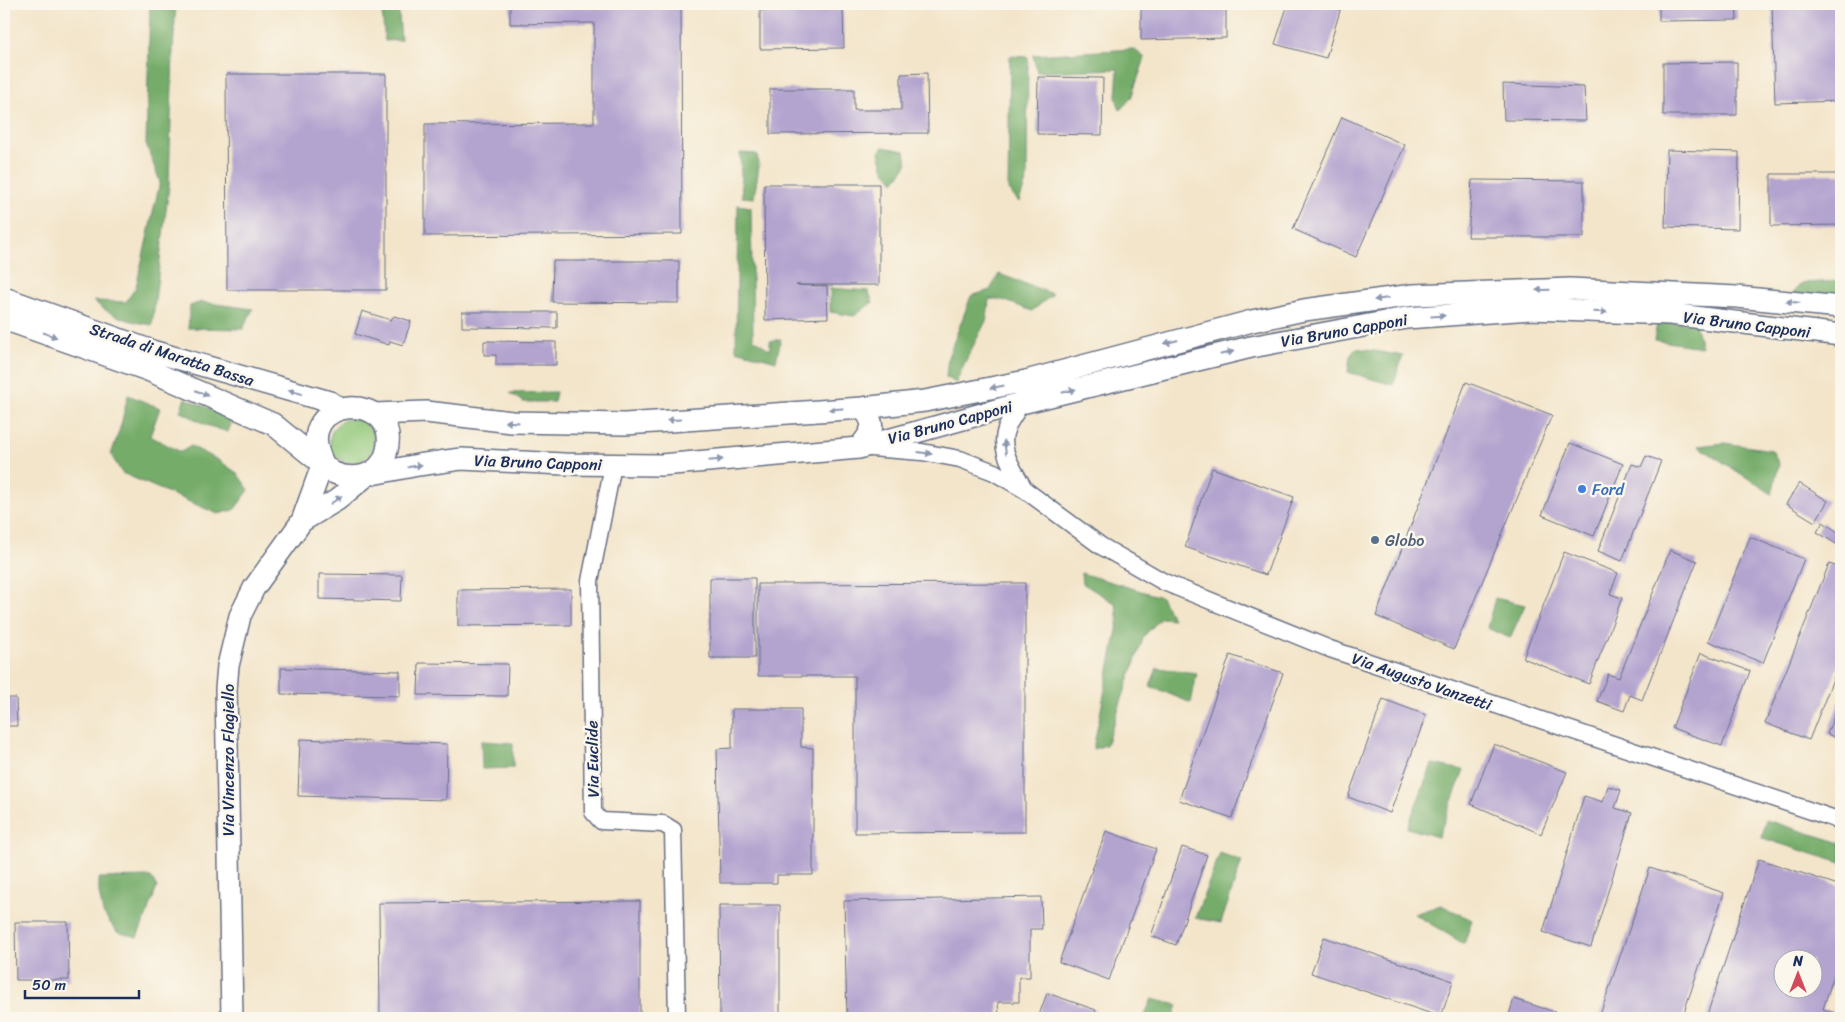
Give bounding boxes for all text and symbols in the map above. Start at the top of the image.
one-way arrow [1535,286,1551,294]
one-way arrow [1373,296,1389,304]
one-way arrow [1784,298,1800,306]
street label: Via Bruno Capponi [1682,302,1813,347]
street label: Via Bruno Capponi [1279,305,1410,356]
one-way arrow [1593,308,1609,316]
one-way arrow [1430,311,1446,319]
street label: Strada di Maratta Bassa [86,314,259,395]
one-way arrow [42,332,57,339]
one-way arrow [1164,338,1179,346]
one-way arrow [1219,349,1234,357]
one-way arrow [988,383,1004,391]
one-way arrow [1061,387,1076,395]
one-way arrow [287,388,302,396]
one-way arrow [195,389,209,397]
street label: Via Bruno Capponi [885,392,1016,453]
one-way arrow [828,406,844,414]
one-way arrow [666,417,682,425]
one-way arrow [503,418,519,426]
one-way arrow [1001,438,1009,454]
street label: Via Bruno Capponi [474,446,603,479]
one-way arrow [917,449,933,457]
one-way arrow [709,456,725,464]
one-way arrow [407,461,423,469]
place label: Ford [1592,475,1625,504]
marker: Ford [1576,483,1588,495]
one-way arrow [329,495,343,505]
place label: Globo [1385,526,1424,555]
marker: Globo [1369,534,1381,546]
street label: Via Augusto Vanzetti [1348,644,1496,719]
street label: Via Vincenzo Flagiello [214,684,243,836]
street label: Via Euclide [577,720,608,798]
text: N [1792,949,1803,974]
north arrow [1772,950,1822,1000]
scale bar [25,967,139,999]
text: 50 m [32,972,67,998]

